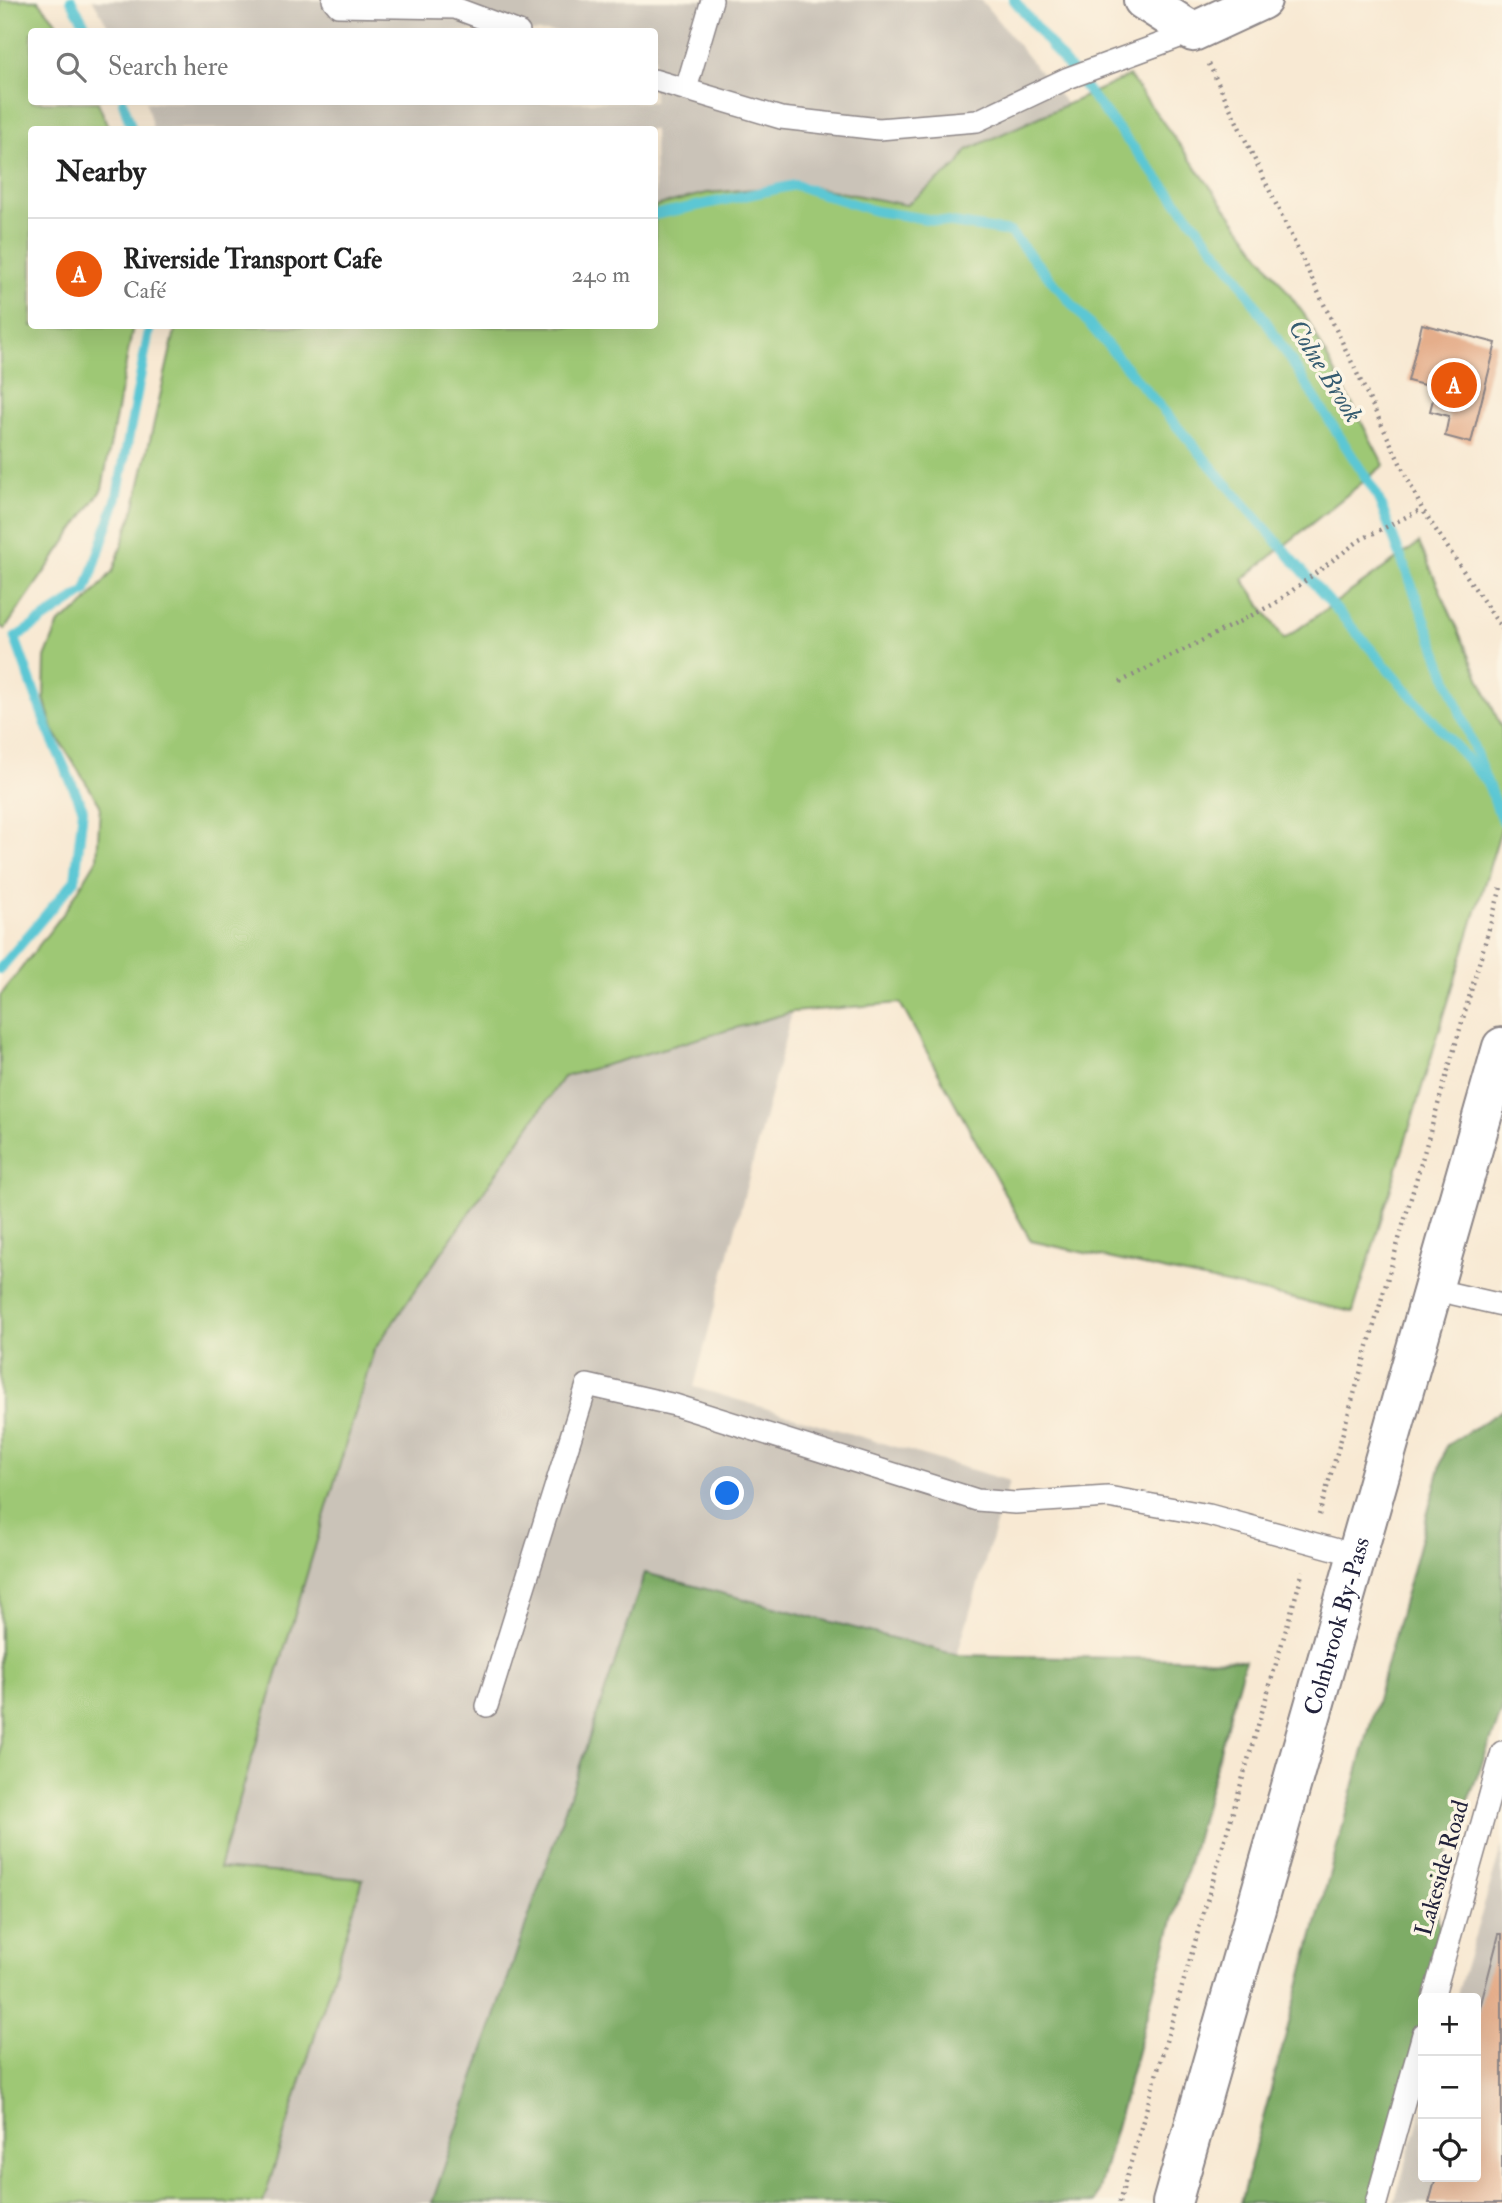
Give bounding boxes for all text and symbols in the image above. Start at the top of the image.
search box [28,28,658,105]
icon: search [52,48,90,86]
text: Search here [108,51,228,83]
text: Nearby [56,153,146,190]
text: Riverside Transport Cafe [123,244,382,276]
text: A [72,260,86,289]
text: 240 m [571,260,630,289]
text: Café [123,276,166,305]
water label: Colne Brook [1281,313,1369,429]
pin: A [1431,359,1477,411]
your location [710,1476,744,1510]
street label: Colnbrook By-Pass [1297,1533,1377,1719]
street label: Lakeside Road [1408,1796,1476,1940]
map controls [1418,1993,1481,2182]
button: + [1418,1993,1481,2056]
button: − [1418,2056,1481,2119]
button: locate [1418,2119,1481,2182]

